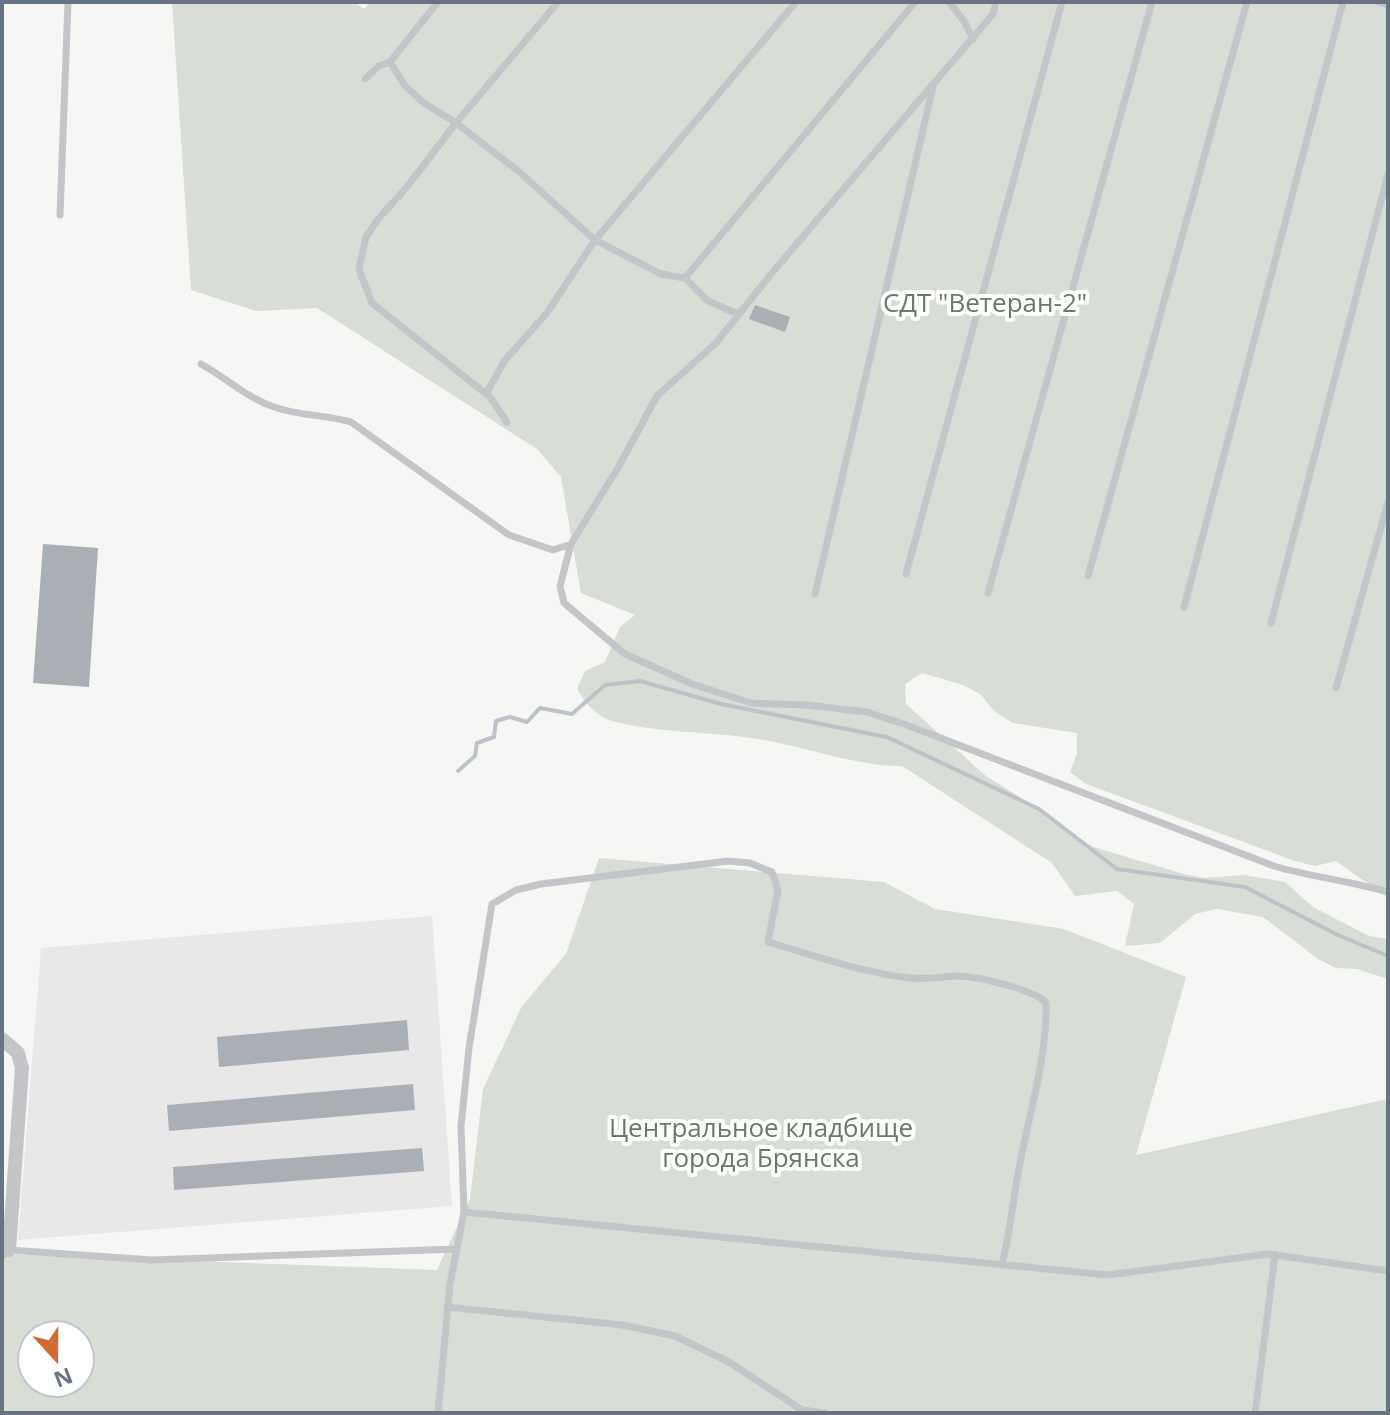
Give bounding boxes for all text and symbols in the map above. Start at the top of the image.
park label: СДТ "Ветеран-2" [883,284,1087,320]
park label: Центральное кладбище города Брянска [609,1109,913,1175]
north arrow [16,1319,96,1399]
text: N [50,1361,77,1396]

